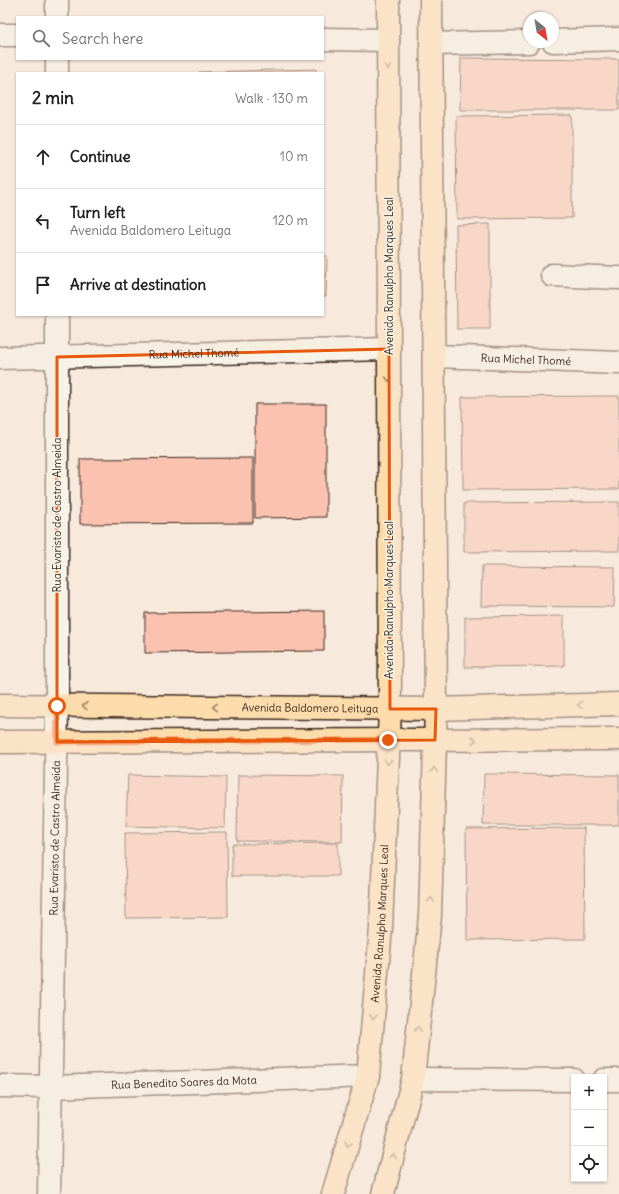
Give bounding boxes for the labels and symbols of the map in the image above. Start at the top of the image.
north arrow [523,12,559,48]
one-way arrow [384,64,392,70]
street label: Avenida Ranulpho Marques Leal [382,197,396,355]
street label: Rua Michel Thomé [149,345,239,362]
street label: Rua Michel Thomé [480,351,571,368]
one-way arrow [385,376,393,382]
street label: Rua Evaristo de Castro Almeida [50,437,64,593]
street label: Avenida Ranulpho Marques Leal [382,521,396,679]
route start [48,697,66,715]
street label: Avenida Baldomero Leituga [242,700,378,715]
one-way arrow [577,701,583,709]
one-way arrow [82,702,88,710]
one-way arrow [212,703,218,711]
route end [379,731,397,749]
one-way arrow [471,736,477,744]
one-way arrow [383,759,392,765]
street label: Rua Evaristo de Castro Almeida [47,760,63,916]
one-way arrow [430,767,439,773]
street label: Avenida Ranulpho Marques Leal [367,844,391,1003]
one-way arrow [426,897,435,903]
one-way arrow [369,1014,378,1020]
one-way arrow [413,1026,422,1032]
street label: Rua Benedito Soares da Mota [111,1073,257,1092]
one-way arrow [344,1140,353,1147]
one-way arrow [388,1153,396,1159]

